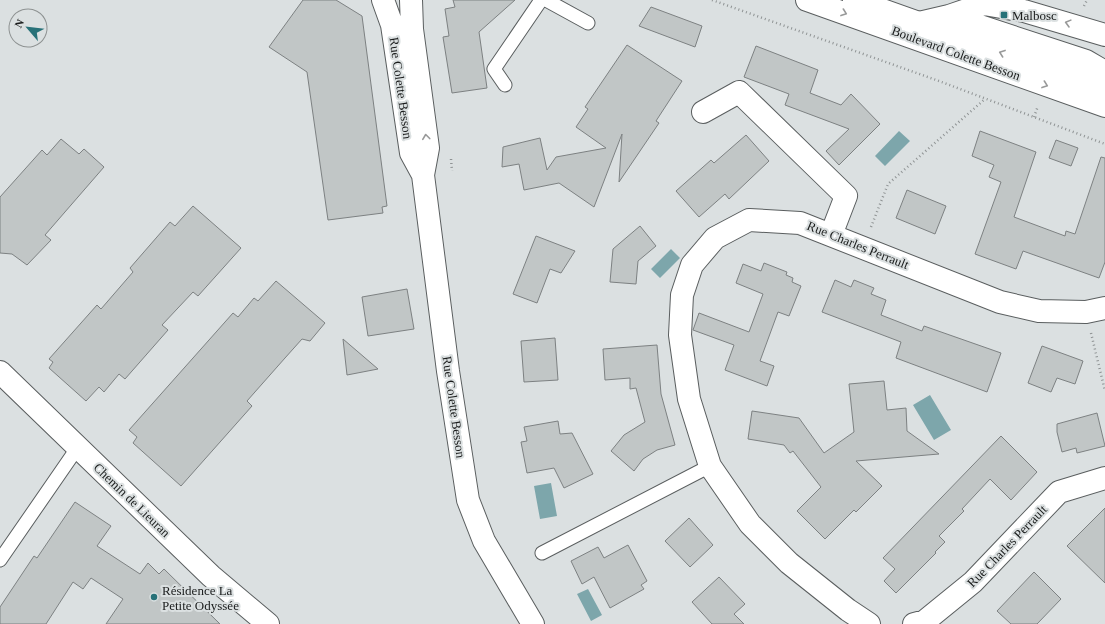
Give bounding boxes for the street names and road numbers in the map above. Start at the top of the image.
street label: Boulevard Colette Besson [890,23,1023,83]
street label: Rue Colette Besson [386,36,416,140]
street label: Rue Charles Perrault [805,218,911,272]
street label: Rue Colette Besson [439,355,469,459]
street label: Chemin de Lieuran [91,460,174,541]
street label: Rue Charles Perrault [964,502,1050,590]

